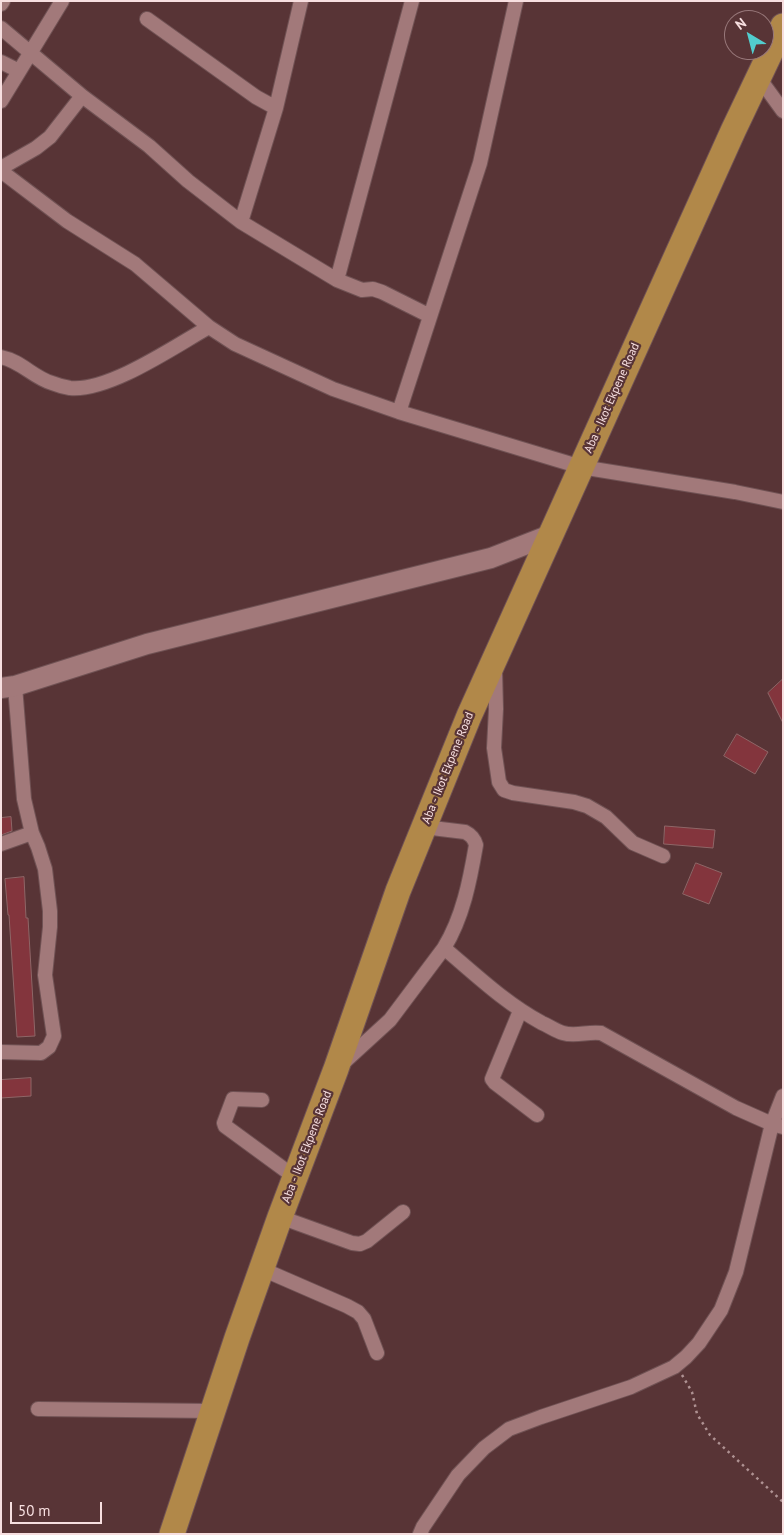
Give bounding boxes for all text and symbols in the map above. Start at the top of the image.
north arrow [724,10,774,60]
text: N [731,14,750,34]
street label: Aba - Ikot Ekpene Road [581,341,643,455]
street label: Aba - Ikot Ekpene Road [419,710,477,826]
street label: Aba - Ikot Ekpene Road [279,1089,335,1205]
scale bar [12,1492,105,1524]
text: 50 m [18,1501,51,1520]

